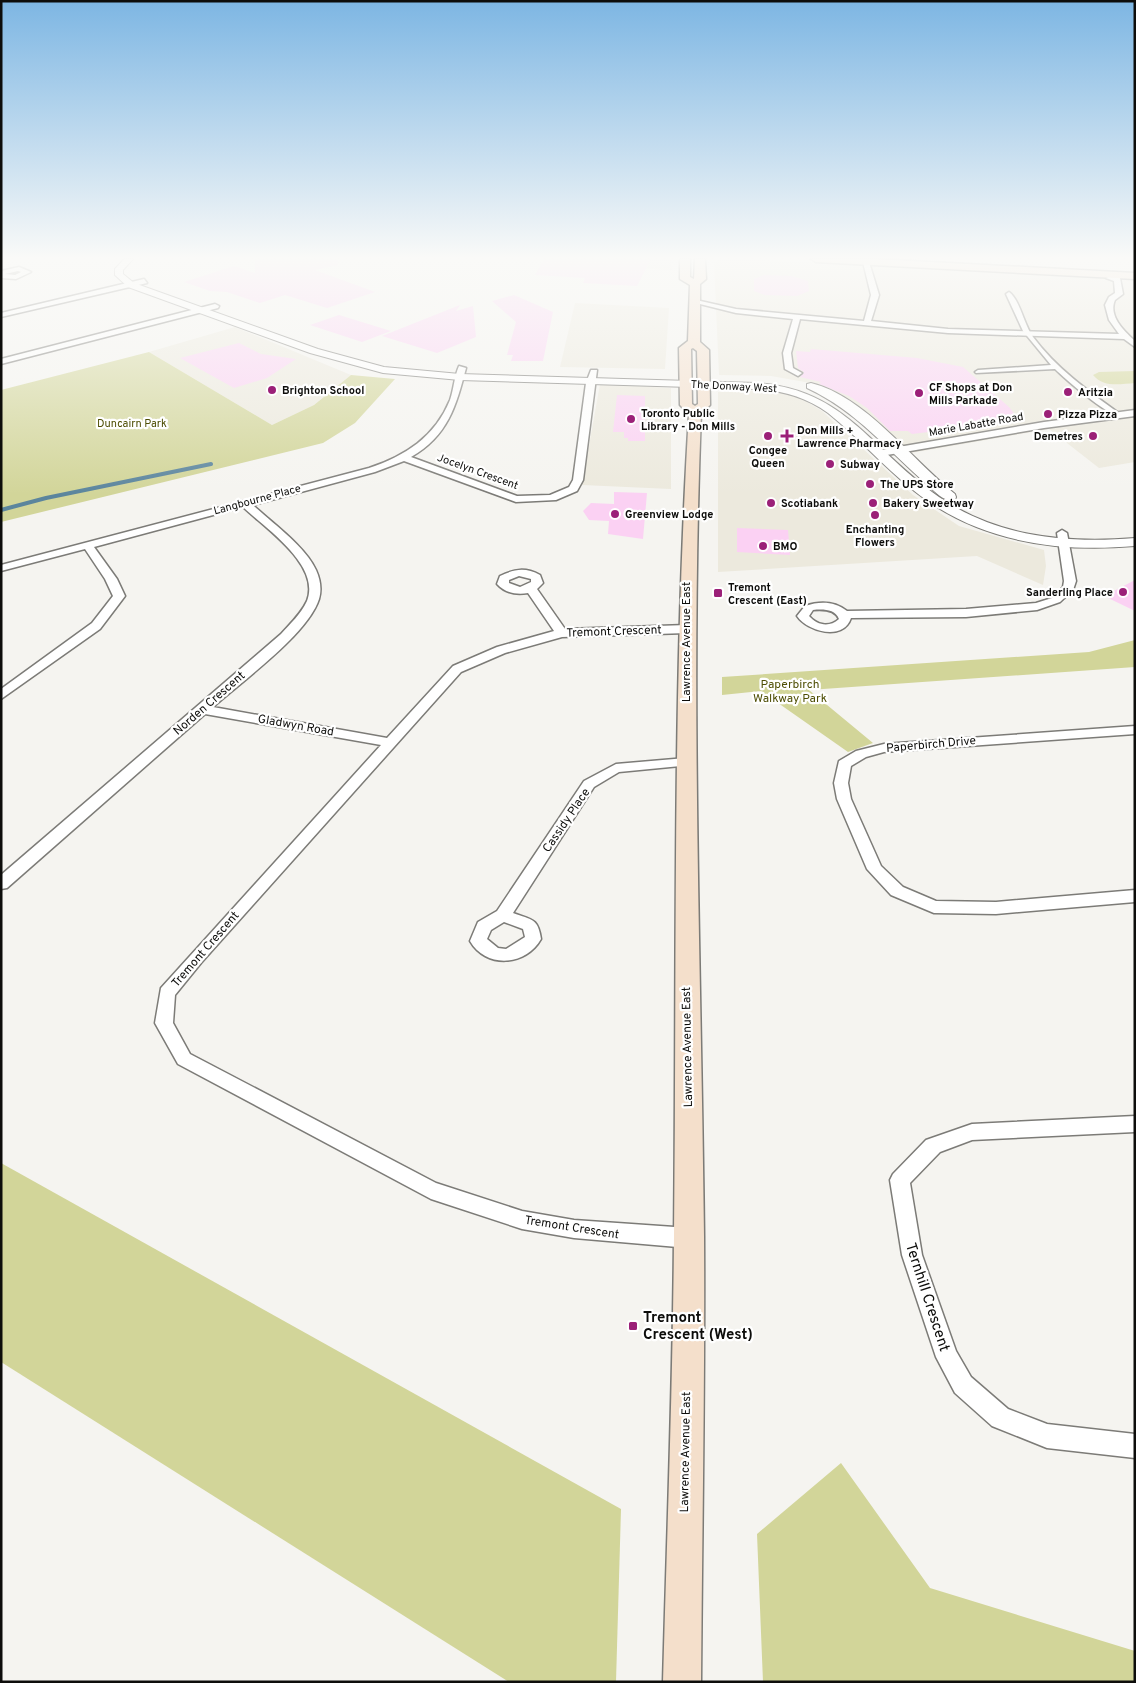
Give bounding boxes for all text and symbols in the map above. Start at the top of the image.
street label: The Donway West [690,378,778,396]
place label: CF Shops at Don Mills Parkade [929,381,1012,408]
marker: Brighton School [266,384,278,396]
place label: Brighton School [282,384,364,398]
marker: Aritzia [1062,386,1074,398]
place label: Aritzia [1078,386,1113,400]
marker: CF Shops at Don Mills Parkade [913,387,925,399]
place label: Toronto Public Library - Don Mills [641,407,735,434]
marker: Pizza Pizza [1042,408,1054,420]
place label: Pizza Pizza [1058,408,1117,422]
street label: Marie Labatte Road [928,410,1025,440]
marker: Toronto Public Library - Don Mills [625,413,637,425]
park label: Duncairn Park [97,417,167,431]
place label: Don Mills + Lawrence Pharmacy [797,424,902,451]
marker: Congee Queen [762,430,774,442]
marker: Don Mills + Lawrence Pharmacy [781,430,793,442]
place label: Demetres [1034,430,1083,444]
marker: Demetres [1087,430,1099,442]
place label: Congee Queen [749,444,787,471]
street label: Jocelyn Crescent [435,451,520,493]
marker: Subway [824,458,836,470]
place label: Subway [840,458,880,472]
marker: The UPS Store [864,478,876,490]
place label: The UPS Store [880,478,954,492]
street label: Langbourne Place [212,482,302,518]
marker: Scotiabank [765,497,777,509]
place label: Scotiabank [781,497,838,511]
marker: Bakery Sweetway [867,497,879,509]
place label: Bakery Sweetway [883,497,974,511]
marker: Greenview Lodge [609,508,621,520]
place label: Greenview Lodge [625,508,713,522]
marker: Enchanting Flowers [869,509,881,521]
place label: Enchanting Flowers [846,523,904,550]
marker: BMO [757,540,769,552]
place label: BMO [773,540,797,554]
place label: Tremont Crescent (East) [728,581,807,608]
street label: Lawrence Avenue East [679,582,695,702]
place label: Sanderling Place [1026,586,1113,600]
marker: Sanderling Place [1117,586,1129,598]
marker: Tremont Crescent (East) [712,587,724,599]
street label: Tremont Crescent [566,622,662,642]
street label: Norden Crescent [170,668,249,739]
park label: Paperbirch Walkway Park [753,677,827,707]
street label: Gladwyn Road [256,711,335,741]
street label: Paperbirch Drive [886,733,977,757]
street label: Cassidy Place [539,785,594,856]
street label: Tremont Crescent [168,908,243,991]
street label: Lawrence Avenue East [679,987,697,1107]
street label: Tremont Crescent [523,1213,620,1243]
street label: Ternhill Crescent [900,1241,953,1354]
place label: Tremont Crescent (West) [643,1309,753,1345]
marker: Tremont Crescent (West) [627,1320,639,1332]
street label: Lawrence Avenue East [677,1392,695,1512]

